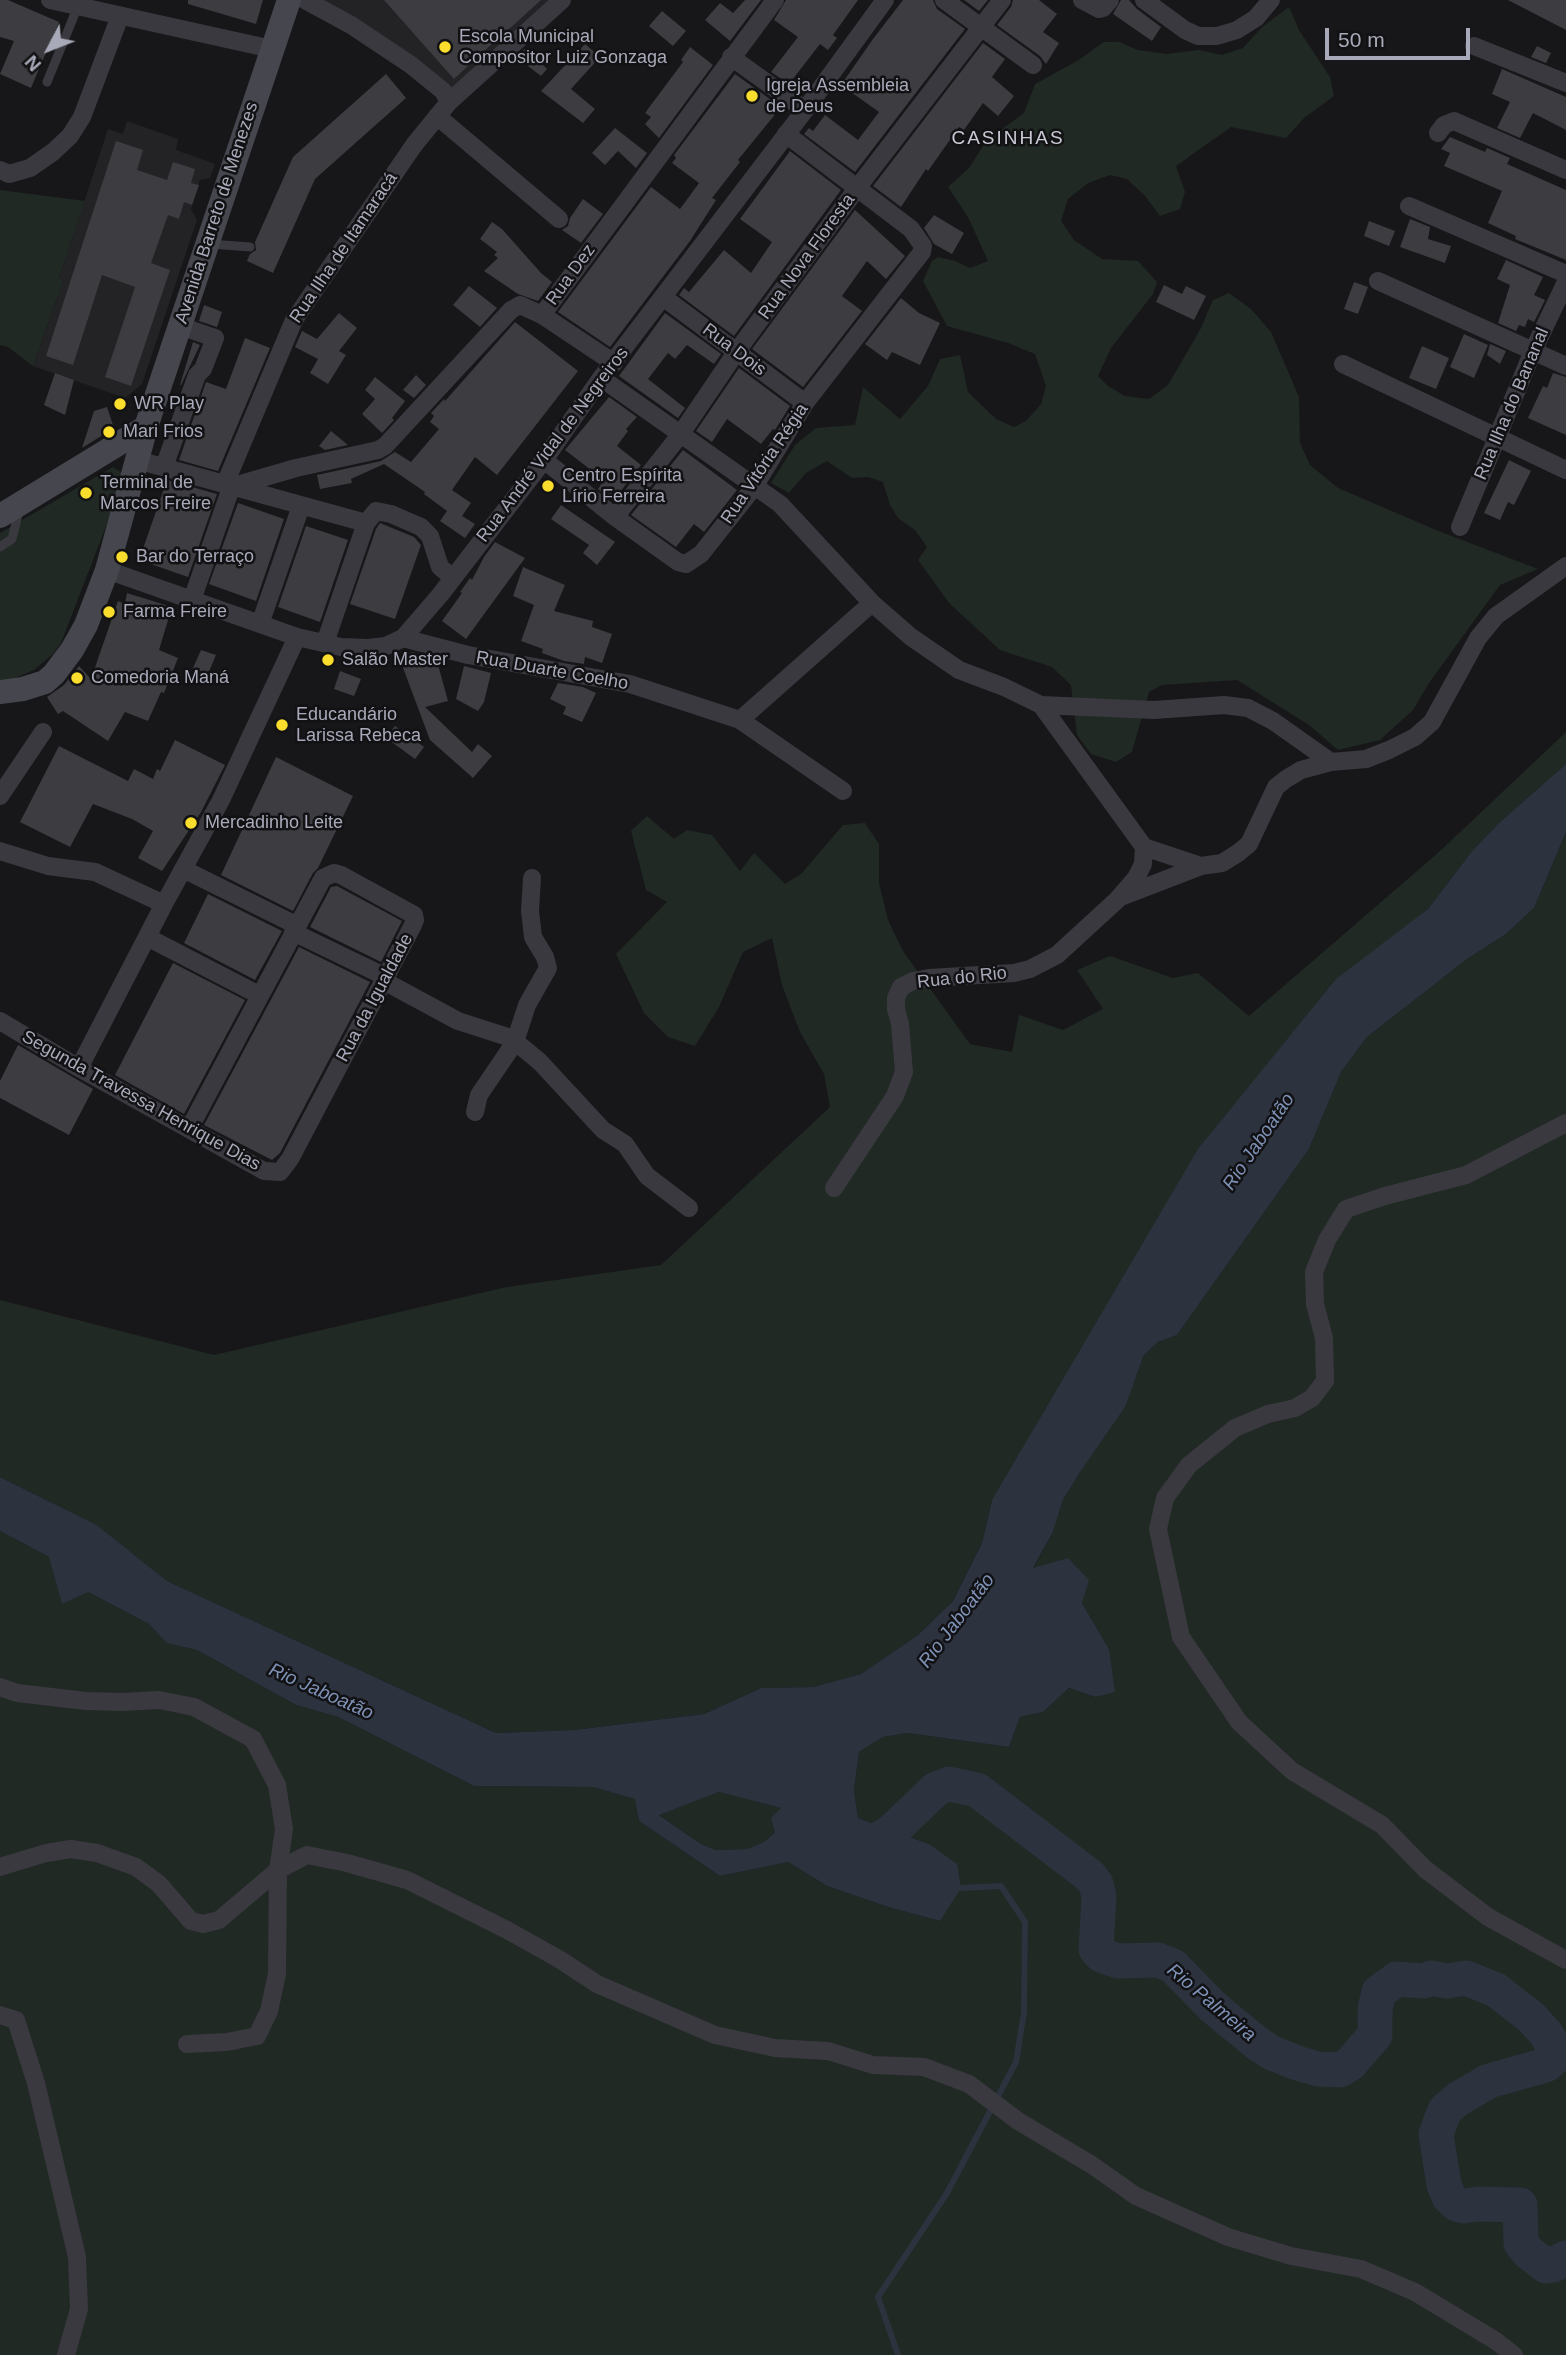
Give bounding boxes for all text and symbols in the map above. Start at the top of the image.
north arrow [14,14,84,84]
scale bar [1328,14,1473,58]
place label: Escola Municipal Compositor Luiz Gonzaga [459,26,667,68]
text: 50 m [1338,28,1385,51]
marker: Escola Municipal Compositor Luiz Gonzaga [437,39,453,55]
text: N [21,51,45,76]
place label: Igreja Assembleia de Deus [766,75,909,118]
marker: Igreja Assembleia de Deus [744,88,760,104]
street label: Avenida Barreto de Menezes [171,99,263,327]
district label: CASINHAS [952,128,1064,150]
street label: Rua Ilha de Itamaracá [286,169,402,327]
street label: Rua Nova Floresta [754,190,860,324]
street label: Rua Dez [542,240,600,310]
street label: Rua Dois [698,319,770,381]
street label: Rua Ilha do Bananal [1470,325,1554,483]
street label: Rua André Vidal de Negreiros [473,343,633,547]
place label: WR Play [134,393,204,415]
marker: WR Play [112,396,128,412]
street label: Rua Vitória Régia [717,400,813,528]
place label: Mari Frios [123,421,203,443]
marker: Mari Frios [101,424,117,440]
place label: Centro Espírita Lírio Ferreira [562,465,682,508]
place label: Terminal de Marcos Freire [100,472,211,514]
marker: Centro Espírita Lírio Ferreira [540,478,556,494]
marker: Terminal de Marcos Freire [78,485,94,501]
place label: Bar do Terraço [136,546,254,568]
marker: Bar do Terraço [114,549,130,565]
place label: Farma Freire [123,601,227,623]
marker: Farma Freire [101,604,117,620]
street label: Rua Duarte Coelho [474,647,630,695]
place label: Salão Master [342,649,448,671]
marker: Salão Master [320,652,336,668]
place label: Comedoria Maná [91,667,229,689]
marker: Comedoria Maná [69,670,85,686]
place label: Educandário Larissa Rebeca [296,704,421,746]
marker: Educandário Larissa Rebeca [274,717,290,733]
place label: Mercadinho Leite [205,812,343,834]
marker: Mercadinho Leite [183,815,199,831]
street label: Rua da Igualdade [332,930,418,1066]
street label: Rua do Rio [916,963,1008,993]
street label: Segunda Travessa Henrique Dias [18,1026,264,1176]
water label: Rio Jaboatão [1218,1089,1300,1195]
water label: Rio Jaboatão [914,1569,1000,1673]
water label: Rio Jaboatão [265,1659,377,1725]
water label: Rio Palmeira [1162,1959,1260,2047]

